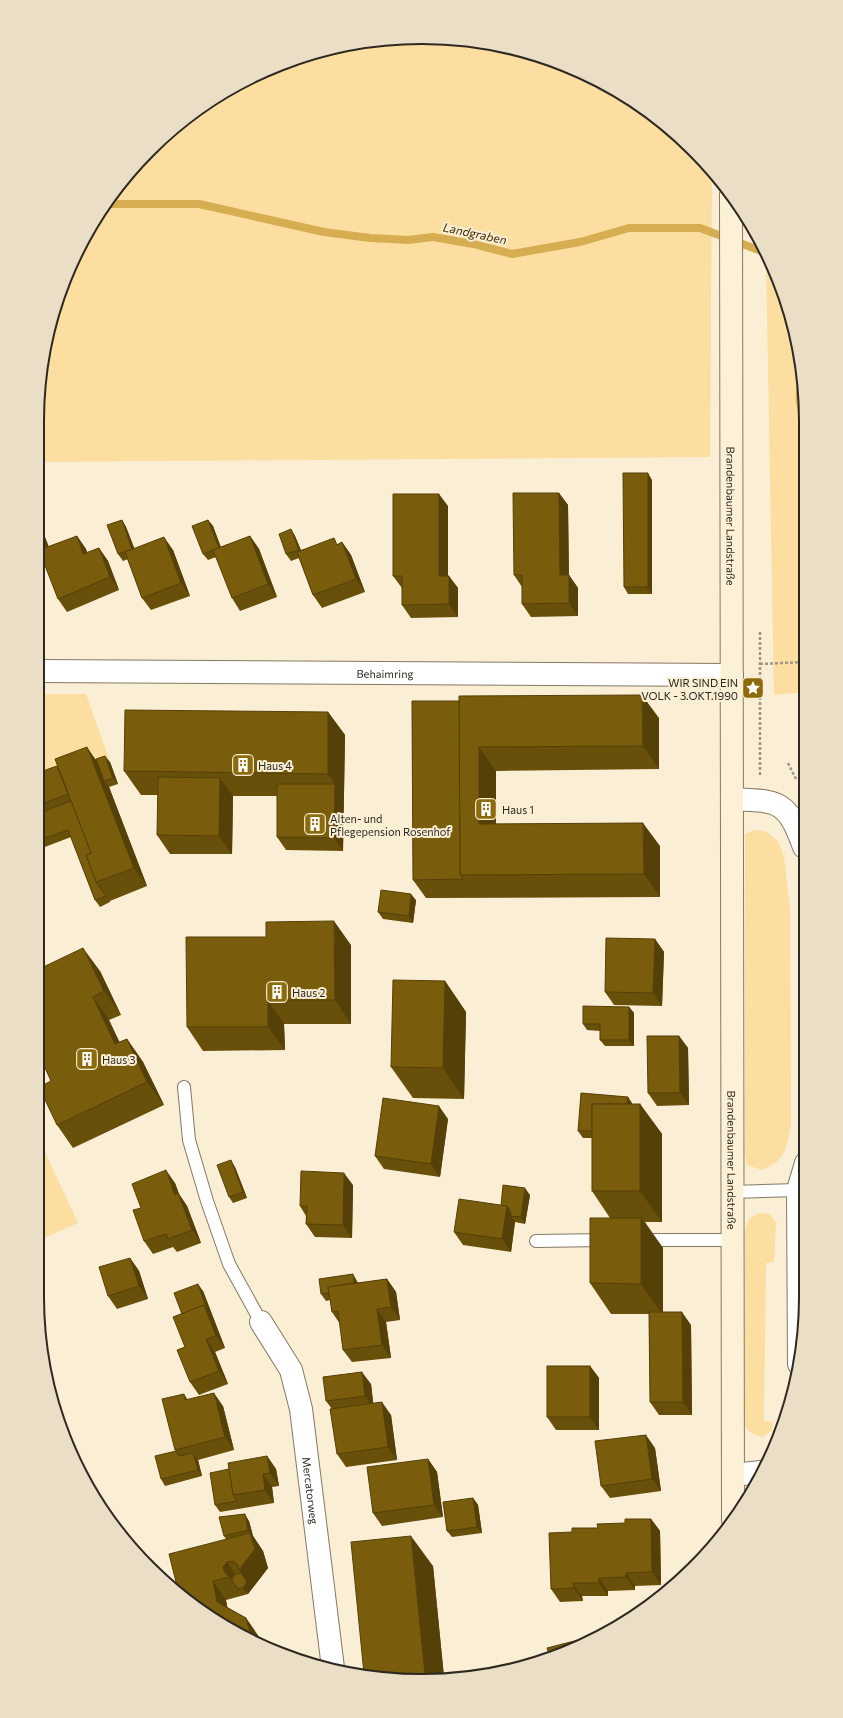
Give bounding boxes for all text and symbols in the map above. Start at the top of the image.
water label: Landgraben [442,219,508,247]
street label: Brandenbaumer Landstraße [725,446,738,586]
street label: Behaimring [356,666,414,680]
place icon: WIR SIND EIN VOLK - 3.OKT.1990 [740,675,766,701]
place label: WIR SIND EIN VOLK - 3.OKT.1990 [641,676,738,702]
building icon: Haus 4 [230,752,256,778]
place label: Haus 4 [258,759,292,772]
building icon: Haus 1 [473,796,499,822]
place label: Haus 1 [502,803,534,816]
building icon: Alten- und Pflegepension Rosenhof [302,811,328,837]
place label: Alten- und Pflegepension Rosenhof [330,812,451,838]
building icon: Haus 2 [264,979,290,1005]
place label: Haus 2 [292,986,325,999]
building icon: Haus 3 [74,1046,100,1072]
place label: Haus 3 [102,1053,136,1066]
street label: Brandenbaumer Landstraße [726,1090,739,1230]
street label: Mercatorweg [300,1456,322,1525]

